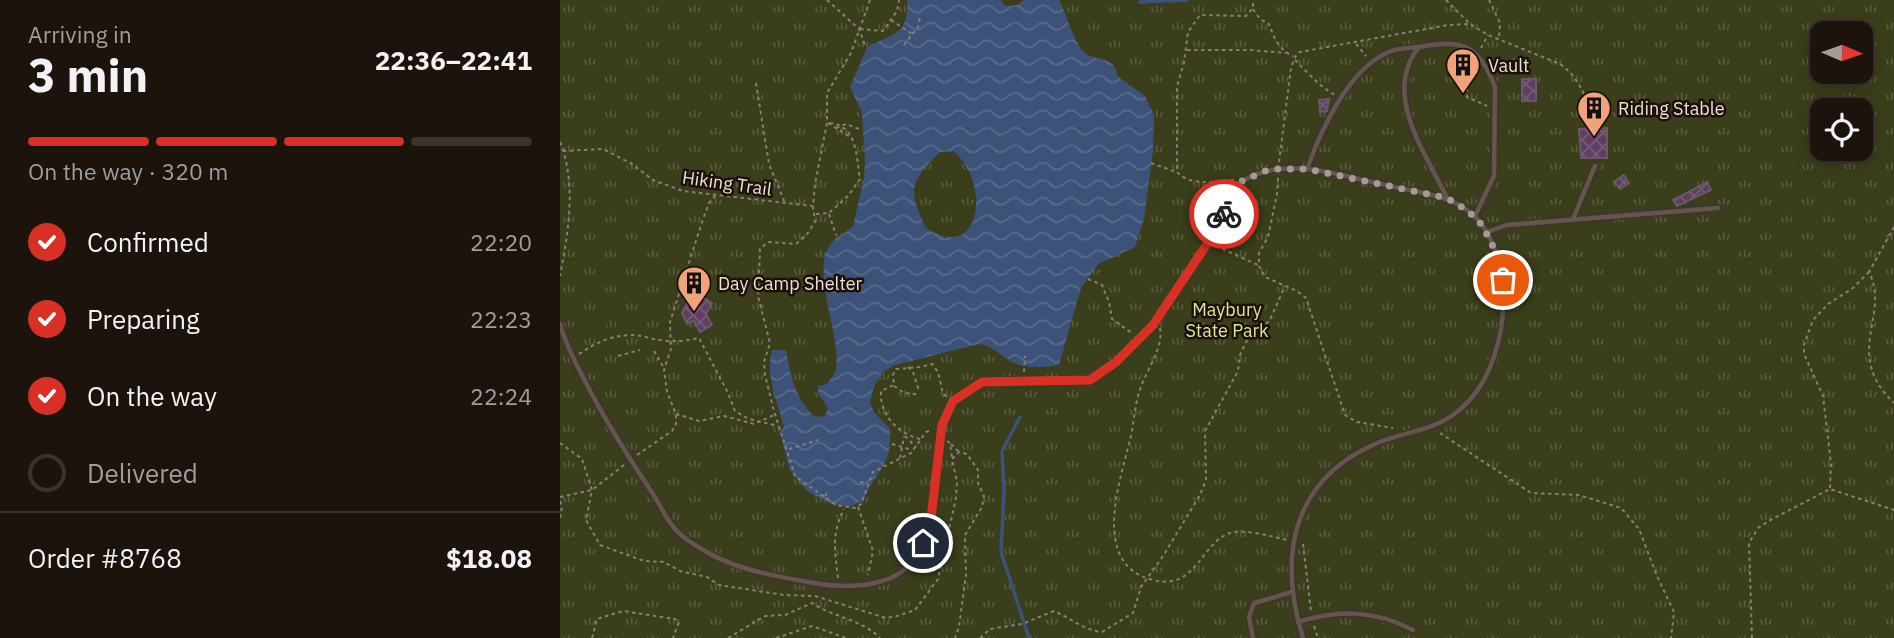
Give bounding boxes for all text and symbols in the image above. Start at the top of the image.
text: Arriving in [28,19,132,49]
north arrow [1810,21,1872,84]
map controls [1810,21,1873,161]
text: 22:36–22:41 [375,43,532,77]
text: 3 min [28,45,148,105]
building icon: Vault [1444,46,1482,95]
place label: Vault [1488,54,1529,77]
building icon: Riding Stable [1575,89,1613,138]
place label: Riding Stable [1618,97,1725,120]
button: locate [1810,98,1873,161]
text: On the way · 320 m [28,156,228,186]
street label: Hiking Trail [681,165,773,201]
courier [1189,179,1259,249]
icon: bike [1205,195,1243,233]
icon: check [28,223,66,261]
text: Confirmed [87,225,209,259]
text: 22:20 [470,227,532,257]
pin [1473,250,1533,310]
icon: bag [1484,261,1522,299]
building icon: Day Camp Shelter [675,264,713,313]
place label: Day Camp Shelter [718,272,863,295]
park label: Maybury State Park [1185,298,1269,342]
icon: check [28,300,66,338]
text: Preparing [87,302,200,336]
text: 22:23 [470,304,532,334]
icon: check [28,377,66,415]
text: On the way [87,379,217,413]
text: 22:24 [470,381,532,411]
text: Delivered [87,456,198,490]
pin [893,513,953,573]
icon: home [904,524,942,562]
text: Order #8768 [28,541,182,575]
text: $18.08 [446,541,532,575]

